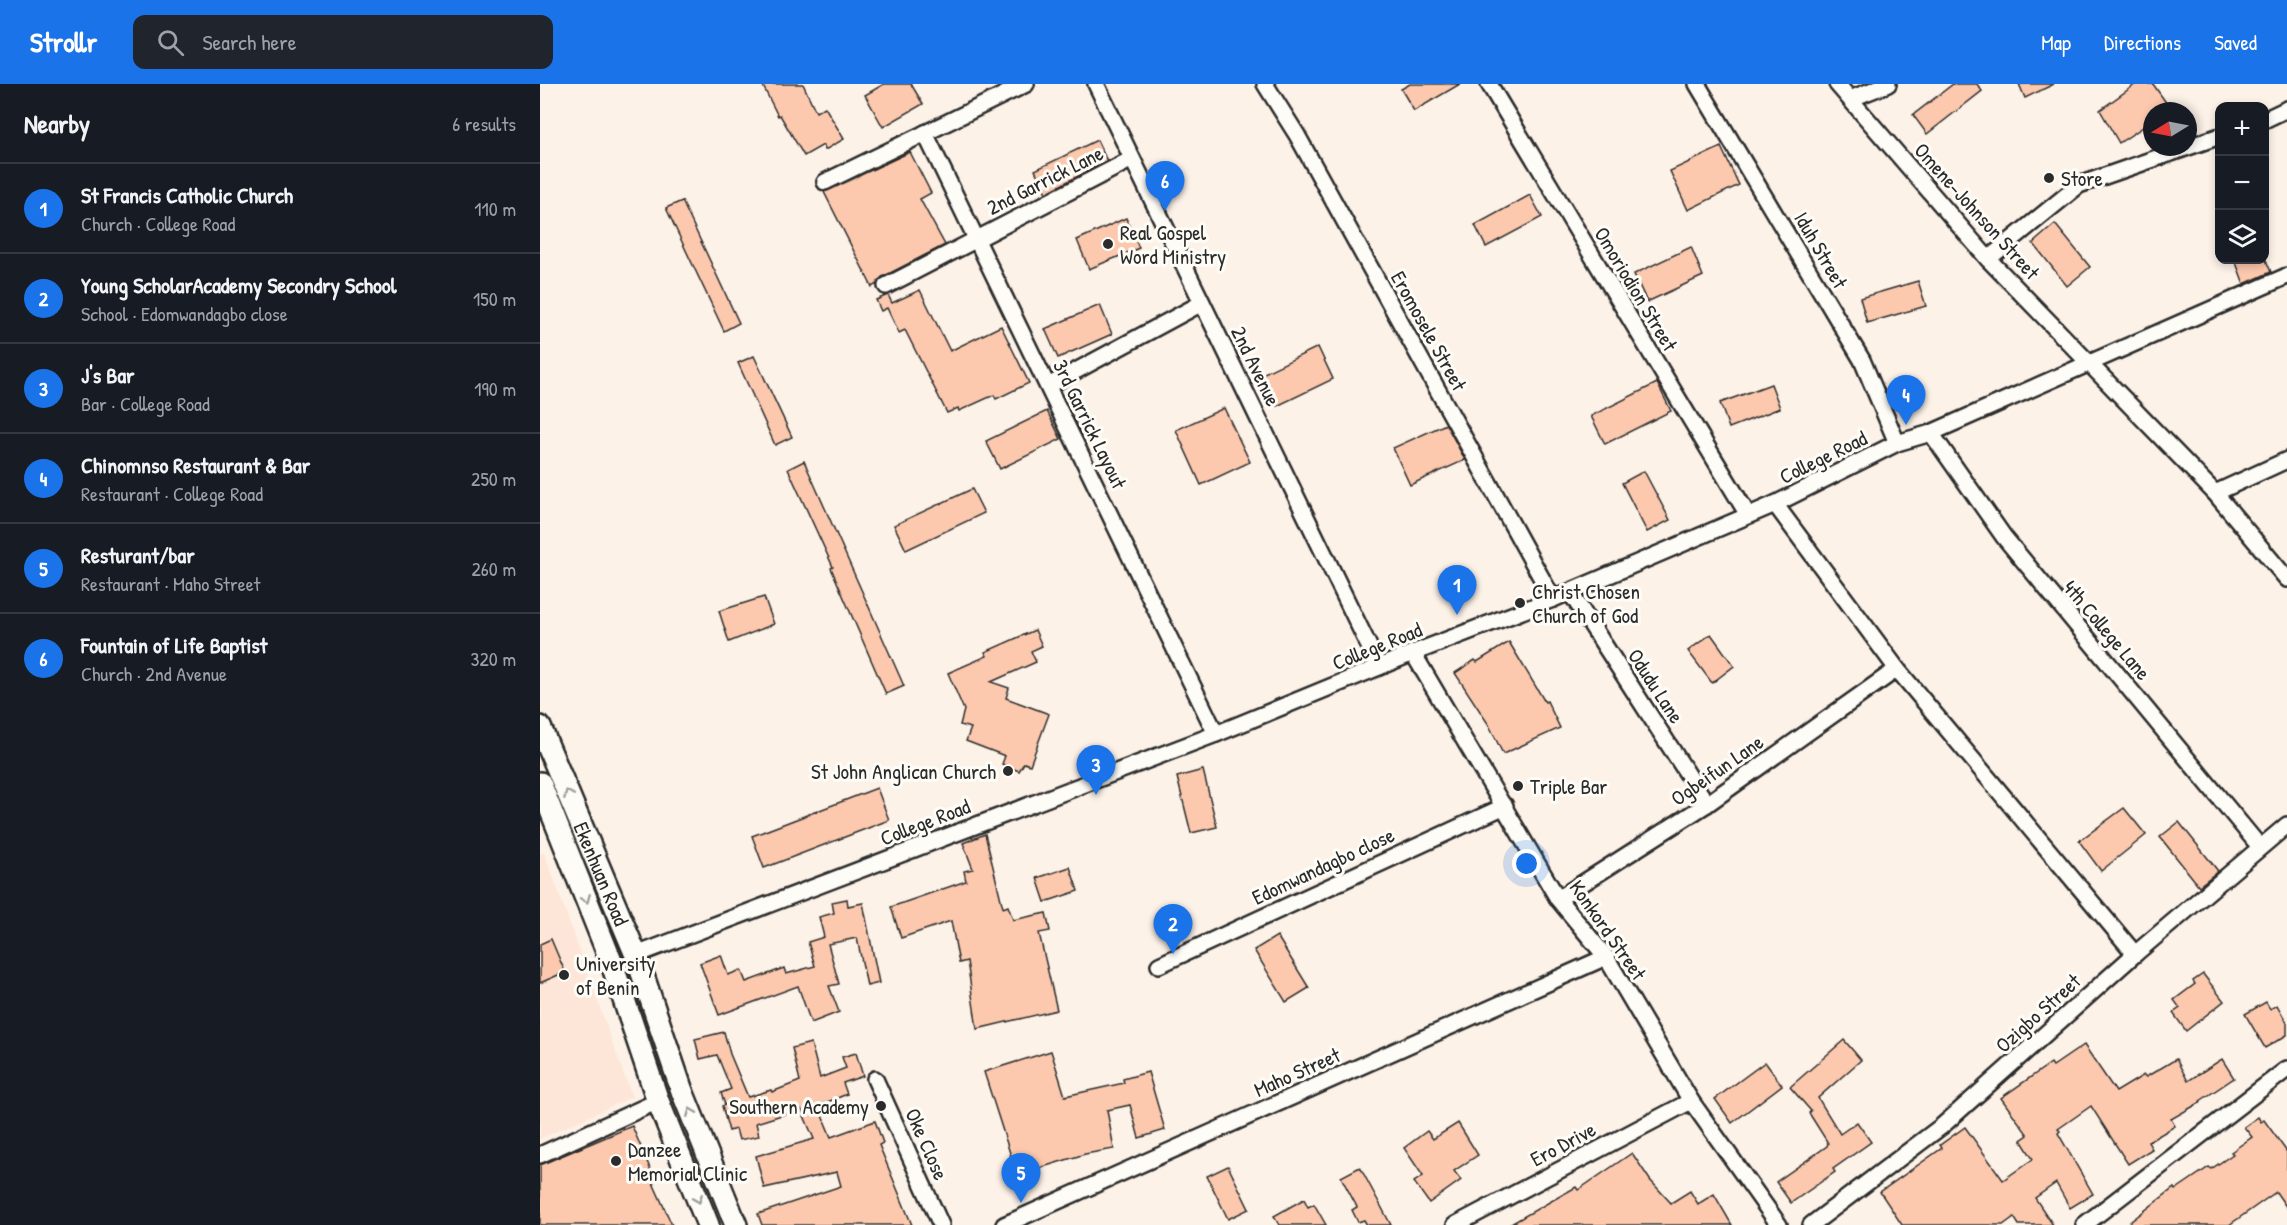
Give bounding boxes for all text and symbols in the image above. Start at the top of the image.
search box [133,15,553,69]
text: Strollr [30,23,97,61]
icon: search [154,26,187,59]
text: Search here [202,27,296,57]
text: Map [2041,28,2071,57]
text: Directions [2104,28,2181,57]
text: Saved [2214,28,2257,57]
north arrow [2143,102,2197,156]
map controls [2215,102,2269,264]
button: + [2215,102,2269,156]
text: Nearby [24,106,90,141]
text: 6 results [452,110,516,137]
street label: Omene-Johnson Street [1908,136,2047,286]
street label: 2nd Garrick Lane [982,138,1108,222]
button: − [2215,156,2269,210]
pin: 6 [1146,162,1184,211]
place label: Store [2061,164,2103,193]
marker: Store [2042,171,2056,185]
text: St Francis Catholic Church [81,180,293,210]
text: 1 [40,195,47,222]
text: 110 m [474,195,516,222]
street label: Iduh Street [1787,206,1855,294]
text: Church · College Road [81,210,235,237]
button: layers [2215,210,2269,264]
place label: Real Gospel Word Ministry [1120,218,1226,271]
street label: Omoriodion Street [1587,221,1685,357]
marker: Real Gospel Word Ministry [1101,237,1115,251]
street label: Eromosele Street [1384,266,1474,397]
text: Young ScholarAcademy Secondry School [81,270,397,300]
text: 2 [39,285,48,312]
text: 150 m [473,285,516,312]
text: School · Edomwandagbo close [81,300,288,327]
street label: 2nd Avenue [1224,321,1288,411]
street label: 3rd Garrick Layout [1046,355,1134,494]
text: J's Bar [81,360,135,390]
text: 3 [39,375,48,402]
text: 190 m [474,375,516,402]
pin: 4 [1886,376,1926,425]
text: Bar · College Road [81,390,210,417]
street label: College Road [1774,423,1872,491]
text: Chinomnso Restaurant & Bar [81,450,310,480]
text: 4 [40,465,47,492]
text: 250 m [471,465,516,492]
text: Restaurant · College Road [81,480,263,507]
text: Resturant/bar [81,540,195,570]
text: 5 [39,555,48,582]
text: 260 m [472,555,516,582]
pin: 1 [1438,566,1476,615]
text: Restaurant · Maho Street [81,570,260,597]
street label: 4th College Lane [2057,574,2157,686]
place label: Christ Chosen Church of God [1532,577,1640,630]
marker: Christ Chosen Church of God [1513,596,1527,610]
street label: College Road [1328,615,1426,677]
text: Fountain of Life Baptist [81,630,267,660]
street label: Odudu Lane [1621,643,1691,729]
text: 6 [40,645,47,672]
text: 320 m [471,645,516,672]
text: Church · 2nd Avenue [81,660,227,687]
street label: Ogbeifun Lane [1665,727,1769,813]
pin: 3 [1076,746,1116,795]
place label: St John Anglican Church [811,757,996,786]
marker: St John Anglican Church [1001,764,1015,778]
place label: Triple Bar [1530,772,1607,801]
marker: Triple Bar [1511,779,1525,793]
one-way arrow [563,789,575,800]
street label: College Road [876,792,974,852]
street label: Ekenhuan Road [567,817,636,930]
street label: Edomwandagbo close [1247,820,1399,912]
your location [1512,849,1541,878]
street label: Konkord Street [1563,874,1654,987]
one-way arrow [579,892,591,903]
pin: 2 [1154,904,1192,954]
place label: University of Benin [576,949,656,1002]
street label: Ozigbo Street [1989,966,2087,1059]
marker: University of Benin [557,968,571,982]
street label: Maho Street [1249,1040,1346,1104]
place label: Southern Academy [729,1092,869,1121]
marker: Southern Academy [874,1099,888,1113]
street label: Oke Close [898,1104,956,1184]
one-way arrow [686,1108,698,1119]
street label: Ero Drive [1525,1115,1601,1173]
place label: Danzee Memorial Clinic [628,1135,748,1188]
marker: Danzee Memorial Clinic [609,1154,623,1168]
pin: 5 [1002,1154,1040,1203]
one-way arrow [691,1193,703,1204]

